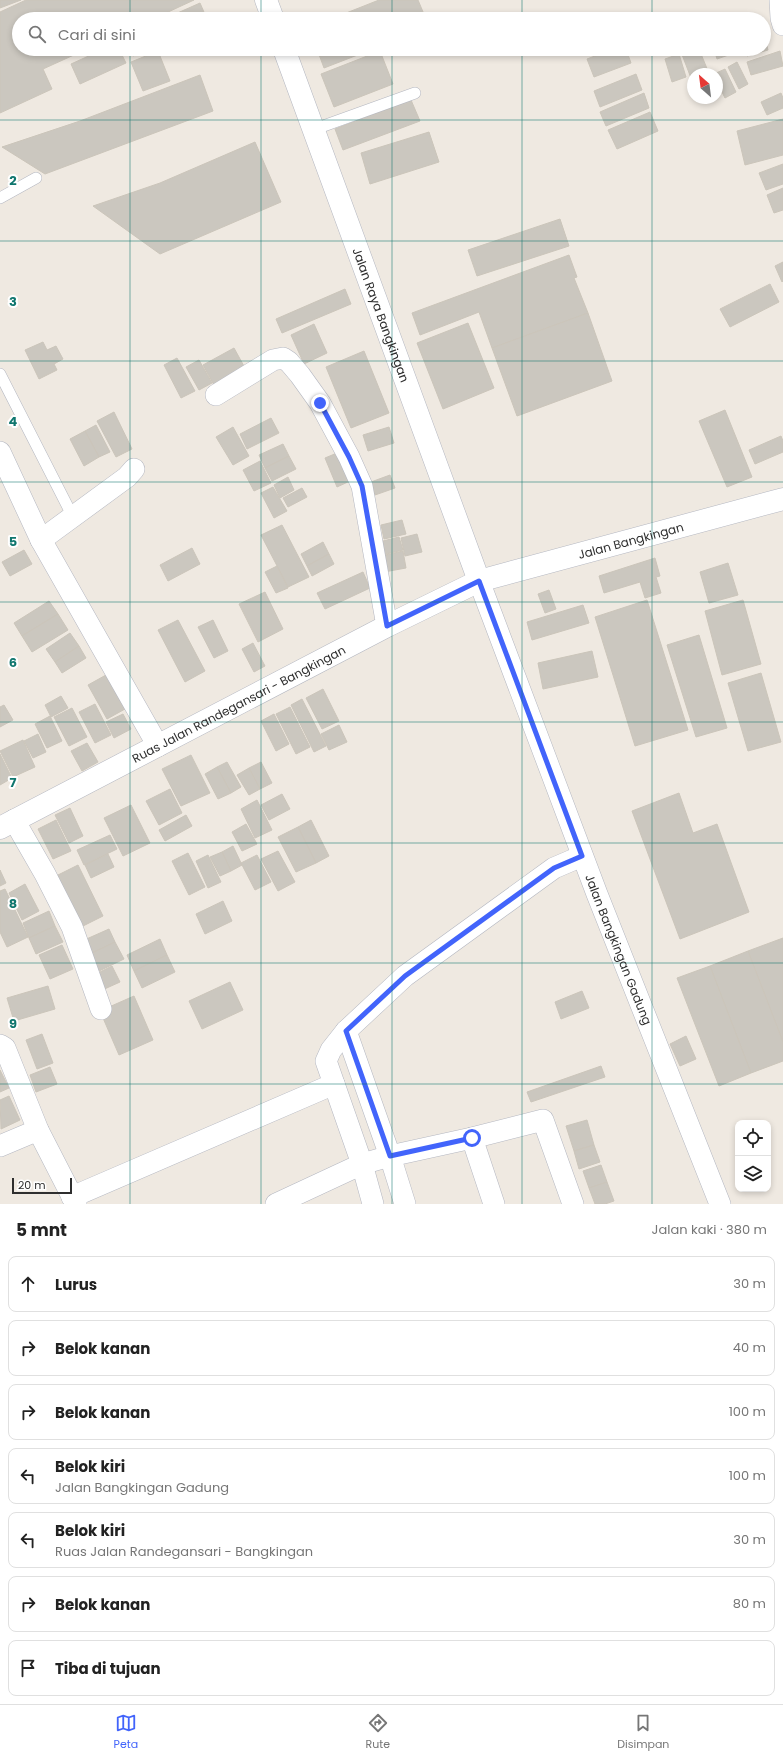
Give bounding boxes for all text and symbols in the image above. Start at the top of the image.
search box [12,12,771,56]
icon: search [26,23,48,45]
text: Cari di sini [58,24,136,45]
north arrow [687,68,723,104]
text: 2 [9,171,17,190]
street label: Jalan Raya Bangkingan [349,245,414,384]
text: 3 [9,292,17,311]
route end [311,394,329,412]
text: 4 [9,412,18,431]
street label: Jalan Bangkingan [576,518,685,562]
text: 5 [9,532,17,551]
street label: Ruas Jalan Randegansari - Bangkingan [129,641,348,766]
text: 6 [9,653,17,672]
text: 7 [10,773,17,792]
street label: Jalan Bangkingan Gadung [582,871,657,1027]
text: 8 [9,894,17,913]
text: 9 [9,1014,17,1033]
map controls [735,1120,771,1192]
button: locate [735,1120,771,1156]
route start [463,1129,481,1147]
button: layers [735,1156,771,1192]
scale bar [12,1176,72,1195]
text: 20 m [18,1177,46,1193]
text: 5 mnt [16,1218,67,1242]
text: Jalan kaki · 380 m [652,1220,767,1239]
icon: ahead [17,1273,39,1295]
text: Lurus [55,1274,97,1295]
text: 30 m [733,1274,766,1293]
icon: right [17,1337,39,1359]
text: Belok kanan [55,1338,150,1359]
text: 40 m [733,1338,766,1357]
icon: right [17,1401,39,1423]
text: Belok kanan [55,1402,150,1423]
text: 100 m [729,1402,766,1421]
text: Belok kiri [55,1456,125,1477]
icon: left [17,1465,39,1487]
text: 100 m [729,1466,766,1485]
text: Jalan Bangkingan Gadung [55,1478,229,1497]
text: Belok kiri [55,1520,125,1541]
icon: left [17,1529,39,1551]
text: 30 m [733,1530,766,1549]
text: Ruas Jalan Randegansari - Bangkingan [55,1542,313,1561]
icon: right [17,1593,39,1615]
text: Belok kanan [55,1594,150,1615]
text: 80 m [733,1594,766,1613]
icon: arrive [17,1657,39,1679]
text: Tiba di tujuan [55,1658,161,1679]
tab: Peta [114,1712,138,1753]
tab: Rute [365,1712,390,1753]
tab: Disimpan [617,1712,669,1753]

